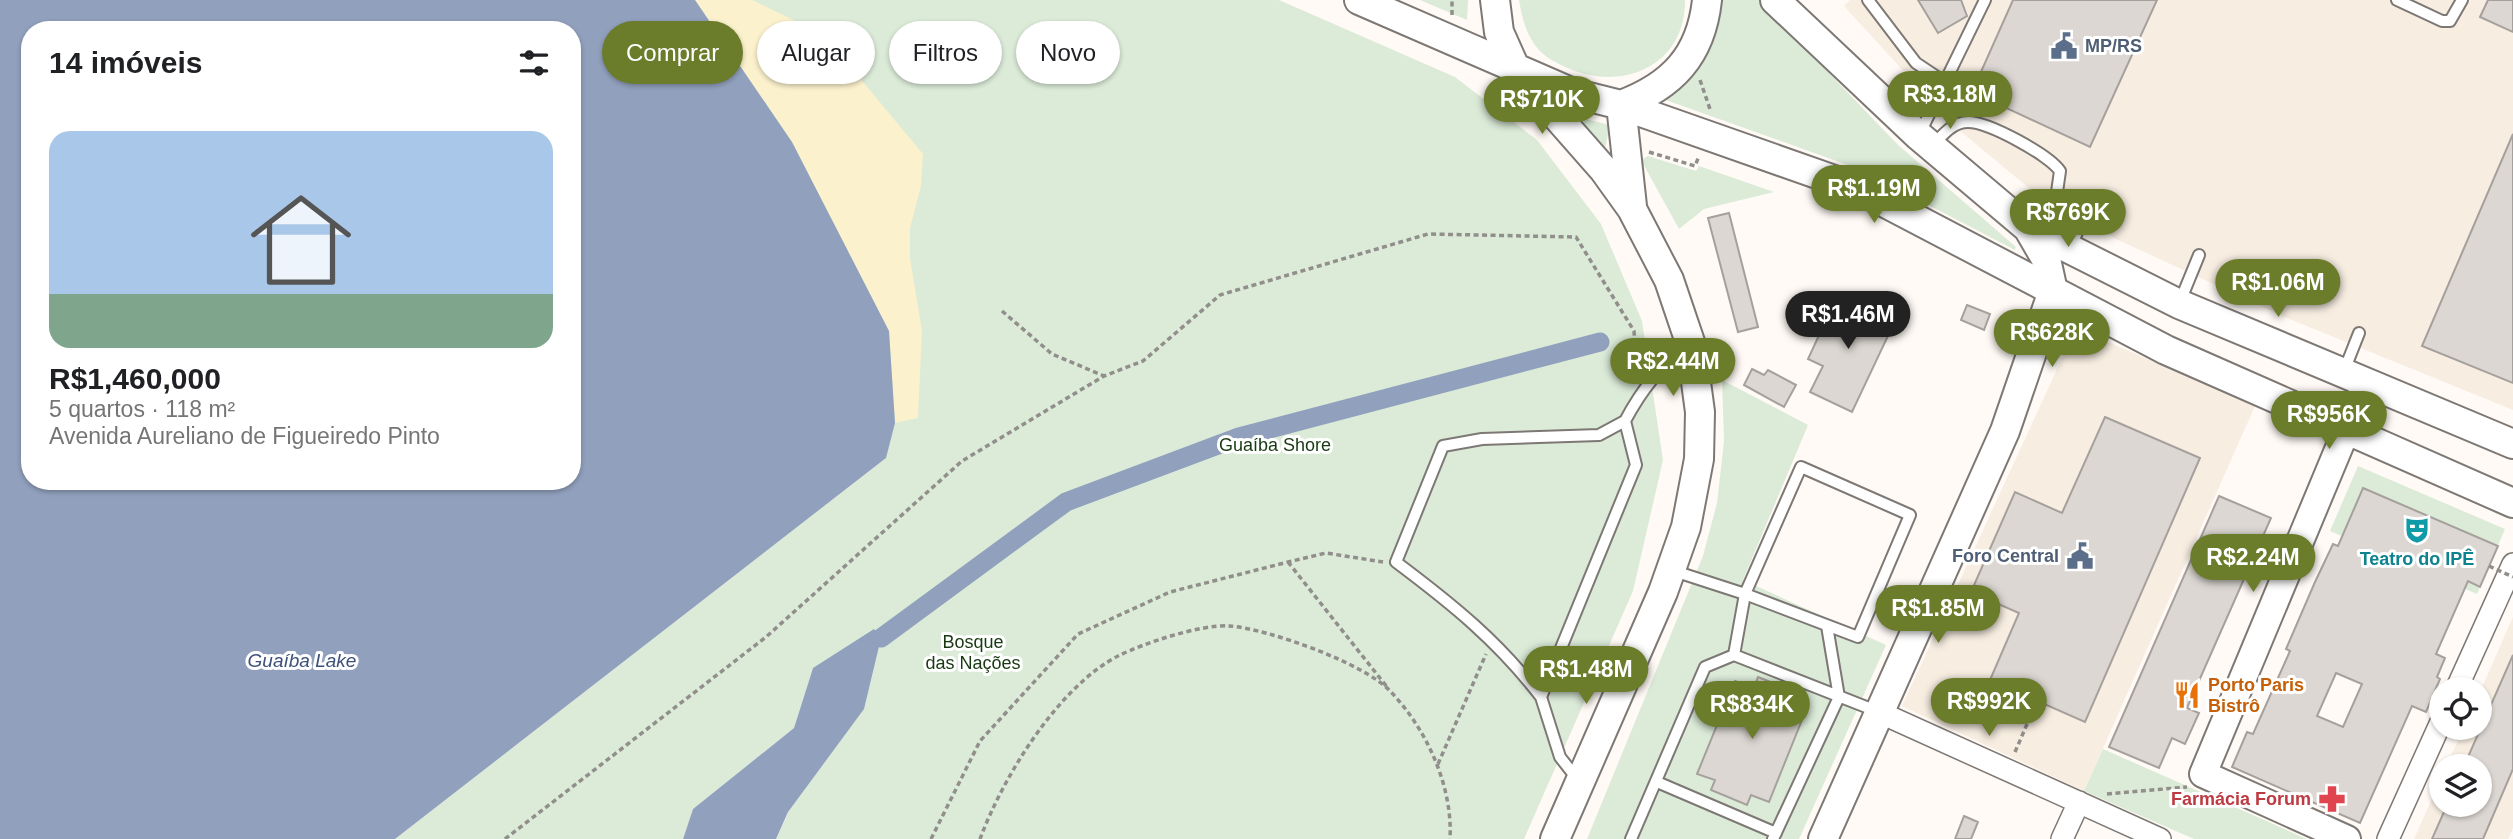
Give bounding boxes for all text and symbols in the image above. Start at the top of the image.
chip: Comprar [602,21,743,84]
chip: Alugar [757,21,875,84]
chip: Filtros [889,21,1002,84]
chip: Novo [1016,21,1120,84]
public building icon: MP/RS [2049,31,2079,61]
place label: MP/RS [2085,36,2142,56]
icon: filters [515,44,553,82]
text: 14 imóveis [49,46,202,79]
pin: R$3.18M [1885,72,2015,131]
pin: R$710K [1485,76,1599,136]
text: R$3.18M [1903,81,1997,107]
text: R$710K [1500,86,1584,112]
pin: R$1.19M [1809,166,1939,225]
text: R$1.19M [1827,175,1921,201]
icon: home [238,177,364,303]
pin: R$769K [2011,190,2125,249]
text: R$769K [2026,199,2110,225]
pin: R$1.06M [2213,260,2343,319]
text: R$1.06M [2231,269,2325,295]
pin: R$1.46M [1783,292,1913,351]
text: R$1.46M [1801,301,1895,327]
pin: R$628K [1995,310,2109,369]
text: R$628K [2010,319,2094,345]
pin: R$2.44M [1608,338,1738,398]
text: R$2.44M [1626,348,1720,374]
text: R$1,460,000 [49,362,221,395]
pin: R$956K [2272,392,2386,451]
text: 5 quartos · 118 m² [49,396,235,422]
text: R$956K [2287,401,2371,427]
text: Avenida Aureliano de Figueiredo Pinto [49,423,440,449]
park label: Guaíba Shore [1219,435,1331,455]
theatre icon: Teatro do IPÊ [2402,515,2432,545]
pin: R$2.24M [2188,534,2318,594]
public building icon: Foro Central [2065,541,2095,571]
text: R$2.24M [2206,544,2300,570]
place label: Foro Central [1952,546,2059,566]
place label: Teatro do IPÊ [2360,548,2474,569]
pin: R$1.85M [1873,586,2003,645]
text: R$1.85M [1891,595,1985,621]
park label: Bosque das Nações [925,632,1021,673]
pin: R$1.48M [1521,646,1651,706]
water label: Guaíba Lake [248,650,356,671]
text: R$1.48M [1539,656,1633,682]
place label: Porto Paris Bistrô [2208,675,2304,716]
map controls [2429,677,2492,817]
button: locate [2429,677,2492,740]
pin: R$992K [1932,678,2046,738]
restaurant icon: Porto Paris Bistrô [2172,680,2202,710]
pin: R$834K [1695,682,1809,741]
text: R$992K [1947,688,2031,714]
text: R$834K [1710,691,1794,717]
button: layers [2429,754,2492,817]
pharmacy icon: Farmácia Forum [2317,784,2347,814]
place label: Farmácia Forum [2171,789,2311,809]

